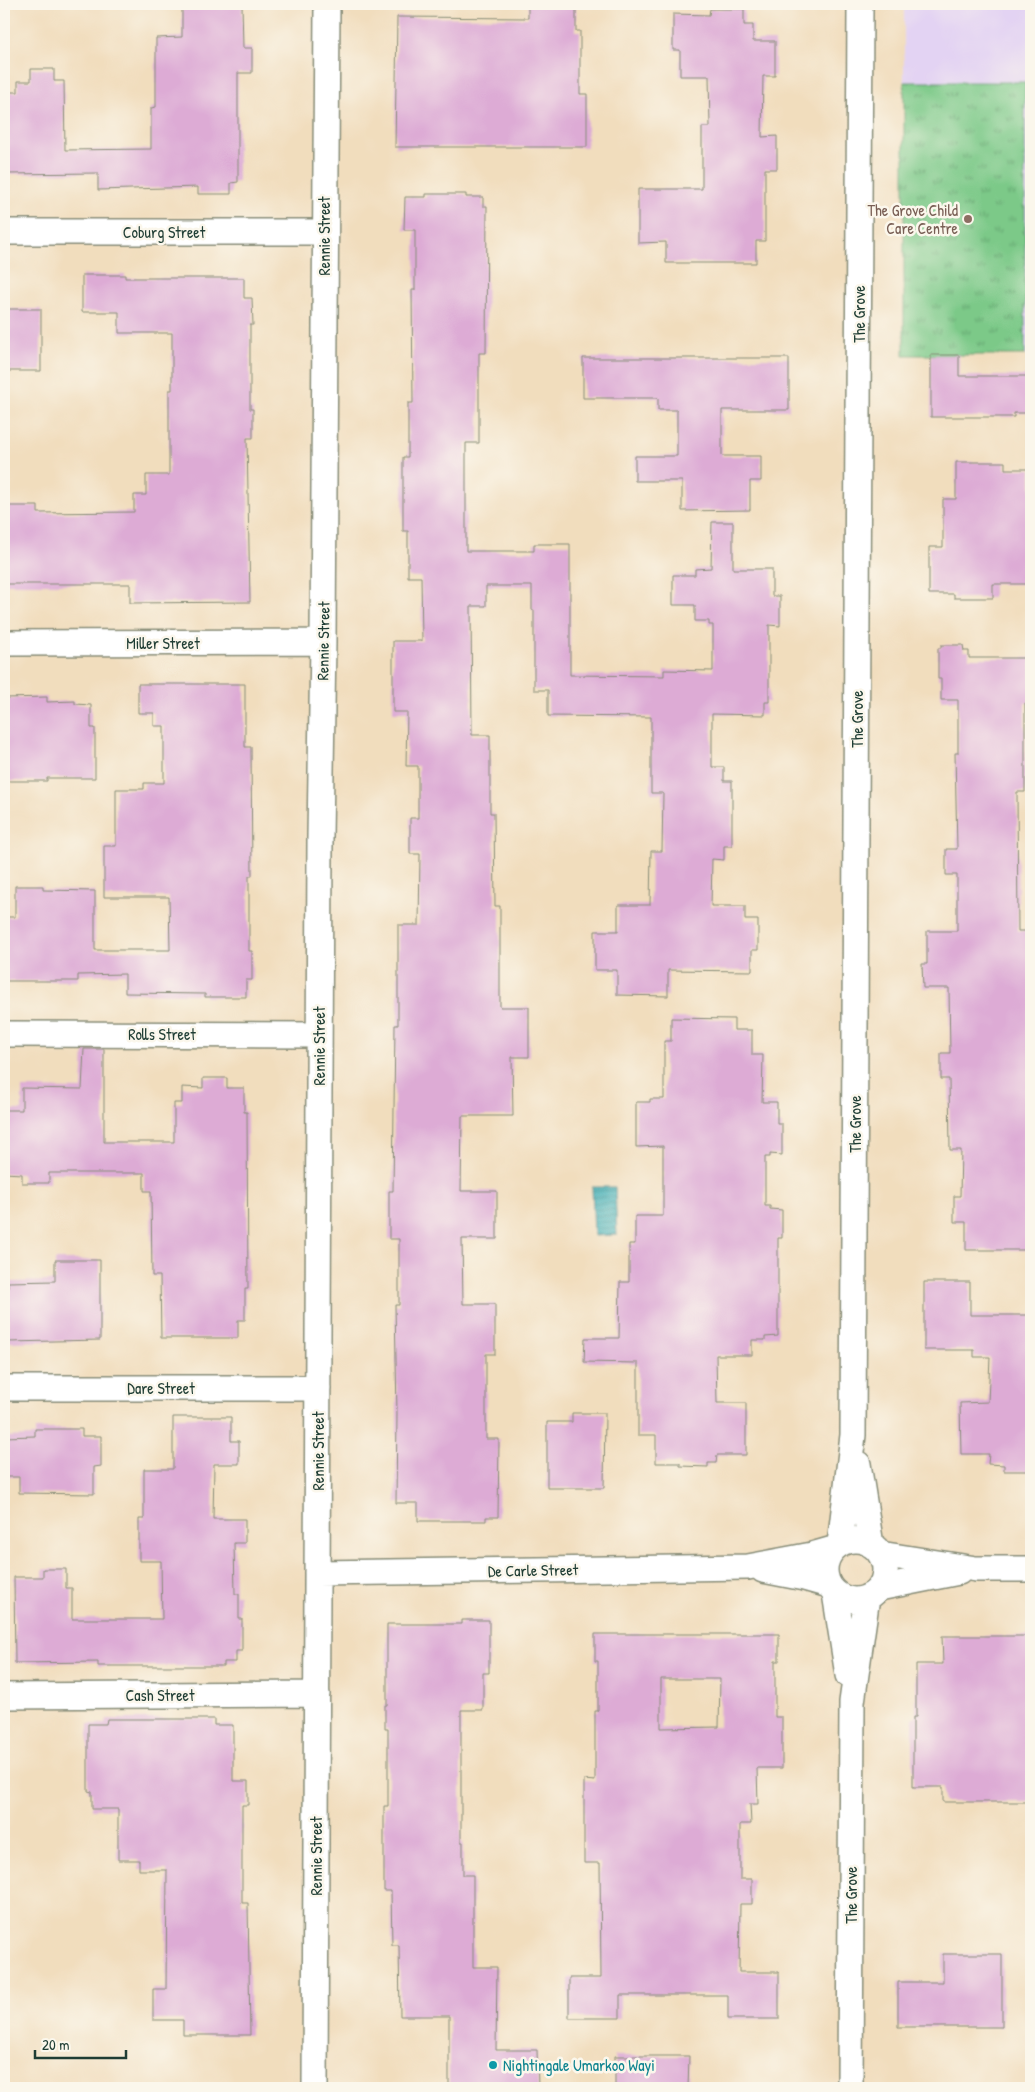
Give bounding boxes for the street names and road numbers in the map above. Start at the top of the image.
street label: Rennie Street [313,196,335,275]
street label: Coburg Street [123,221,206,243]
street label: The Grove [848,285,870,343]
street label: Rennie Street [311,601,335,681]
street label: Miller Street [126,632,200,654]
street label: The Grove [846,690,868,748]
street label: Rennie Street [308,1006,330,1085]
street label: Rolls Street [128,1023,196,1045]
street label: The Grove [844,1095,866,1153]
street label: Dare Street [127,1377,195,1399]
street label: Rennie Street [307,1411,329,1490]
street label: De Carle Street [488,1558,579,1582]
street label: Cash Street [126,1684,195,1706]
street label: Rennie Street [305,1816,327,1895]
street label: The Grove [840,1866,862,1924]

